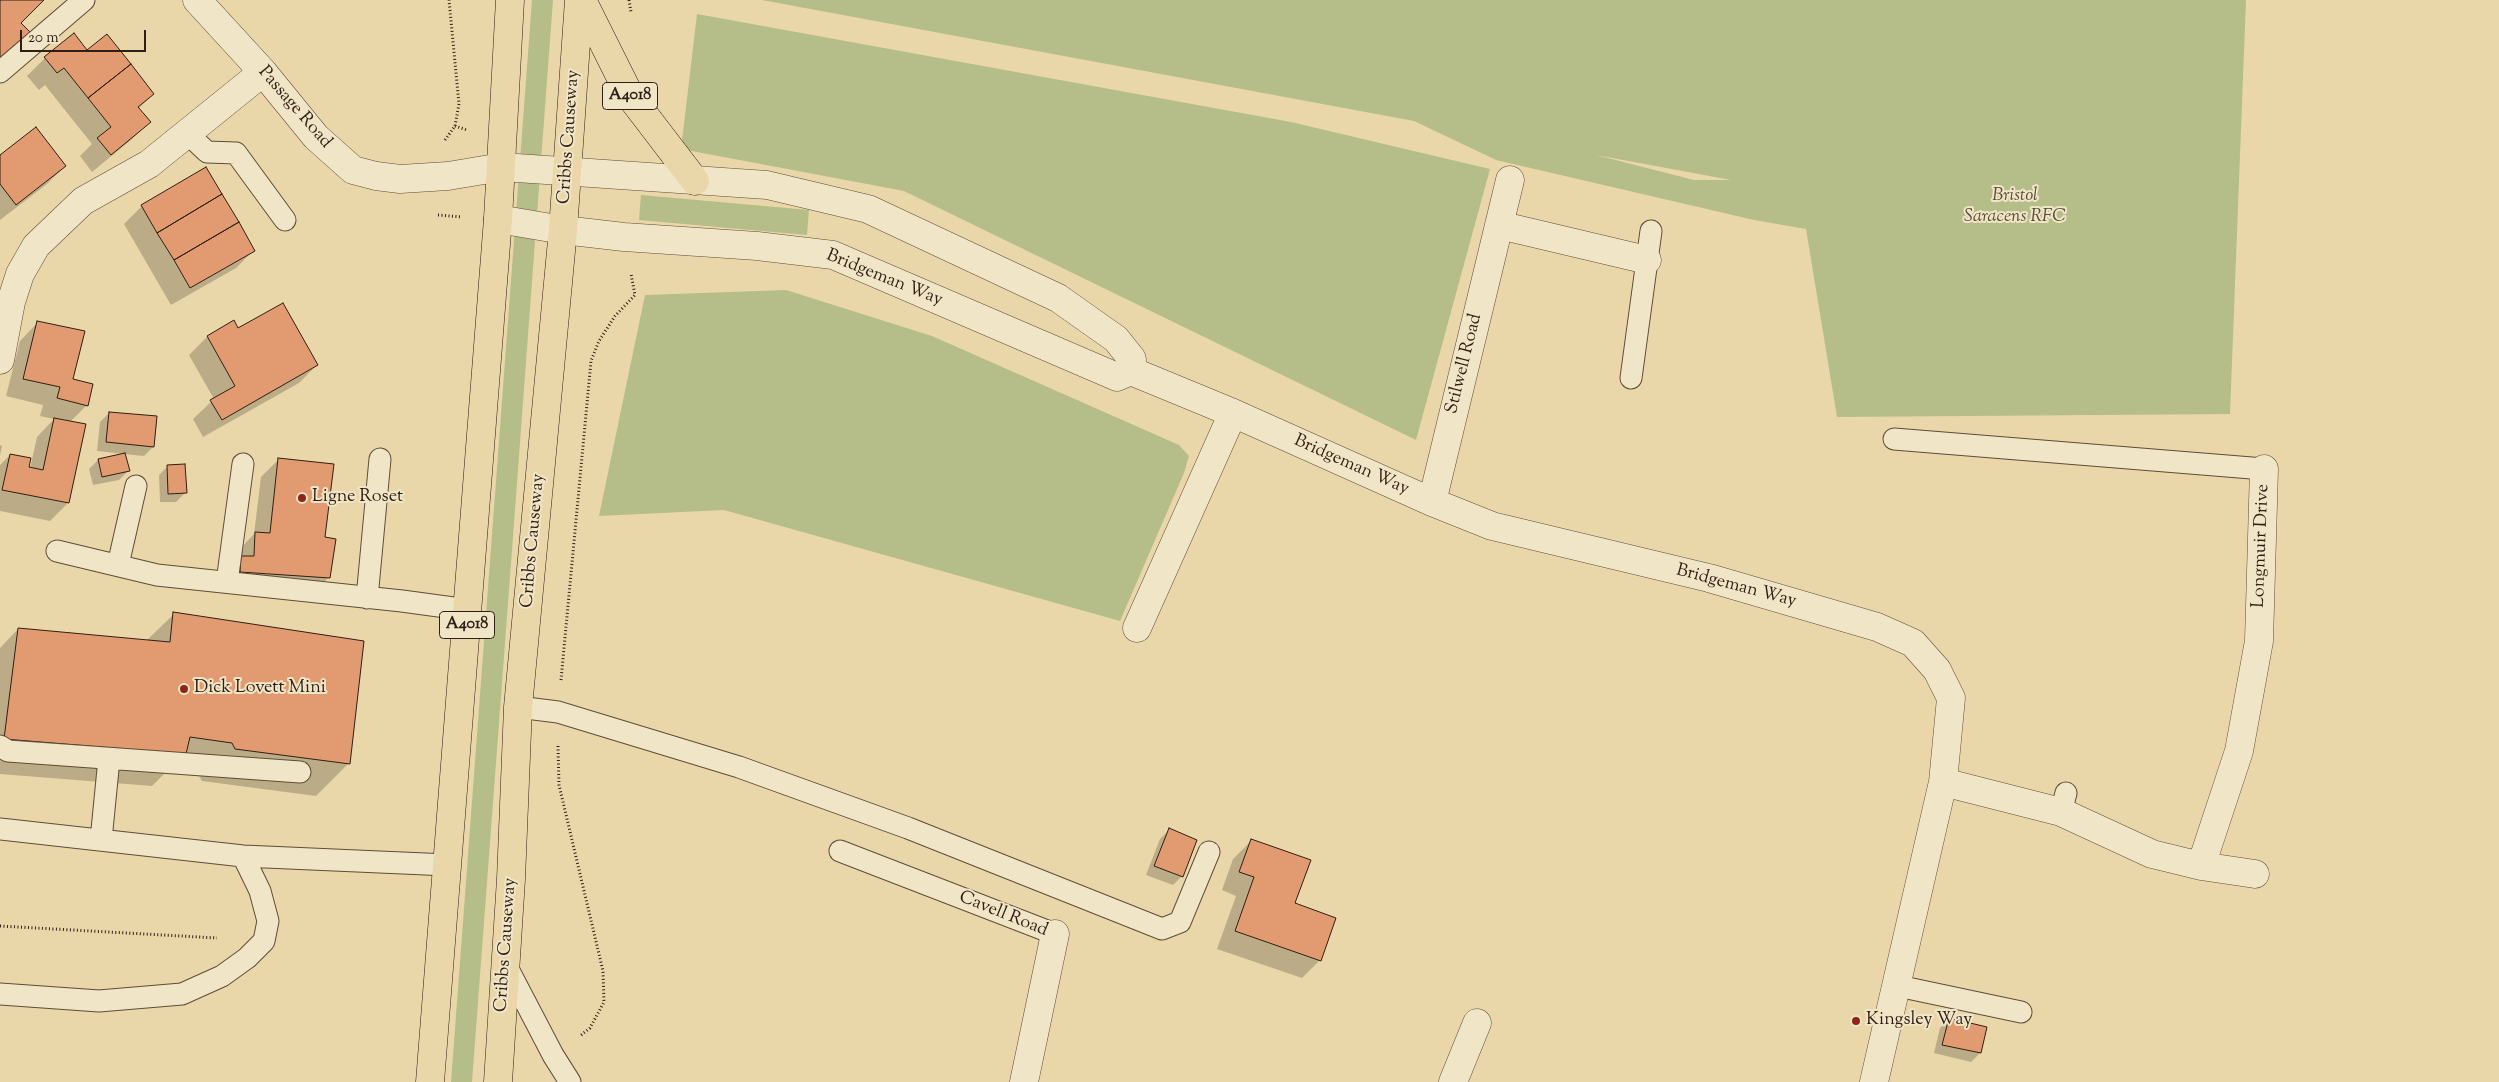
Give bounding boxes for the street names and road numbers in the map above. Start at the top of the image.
street label: Passage Road [252,63,336,153]
street label: Cribbs Causeway [555,69,585,205]
road number: A4018 [602,82,658,110]
street label: Bridgeman Way [823,246,945,312]
street label: Stilwell Road [1442,312,1488,416]
street label: Bridgeman Way [1290,431,1412,501]
street label: Cribbs Causeway [517,473,551,609]
street label: Longmuir Drive [2249,484,2275,608]
street label: Bridgeman Way [1673,561,1799,613]
road number: A4018 [440,612,494,638]
street label: Cribbs Causeway [492,877,522,1013]
street label: Cavell Road [955,887,1051,943]

